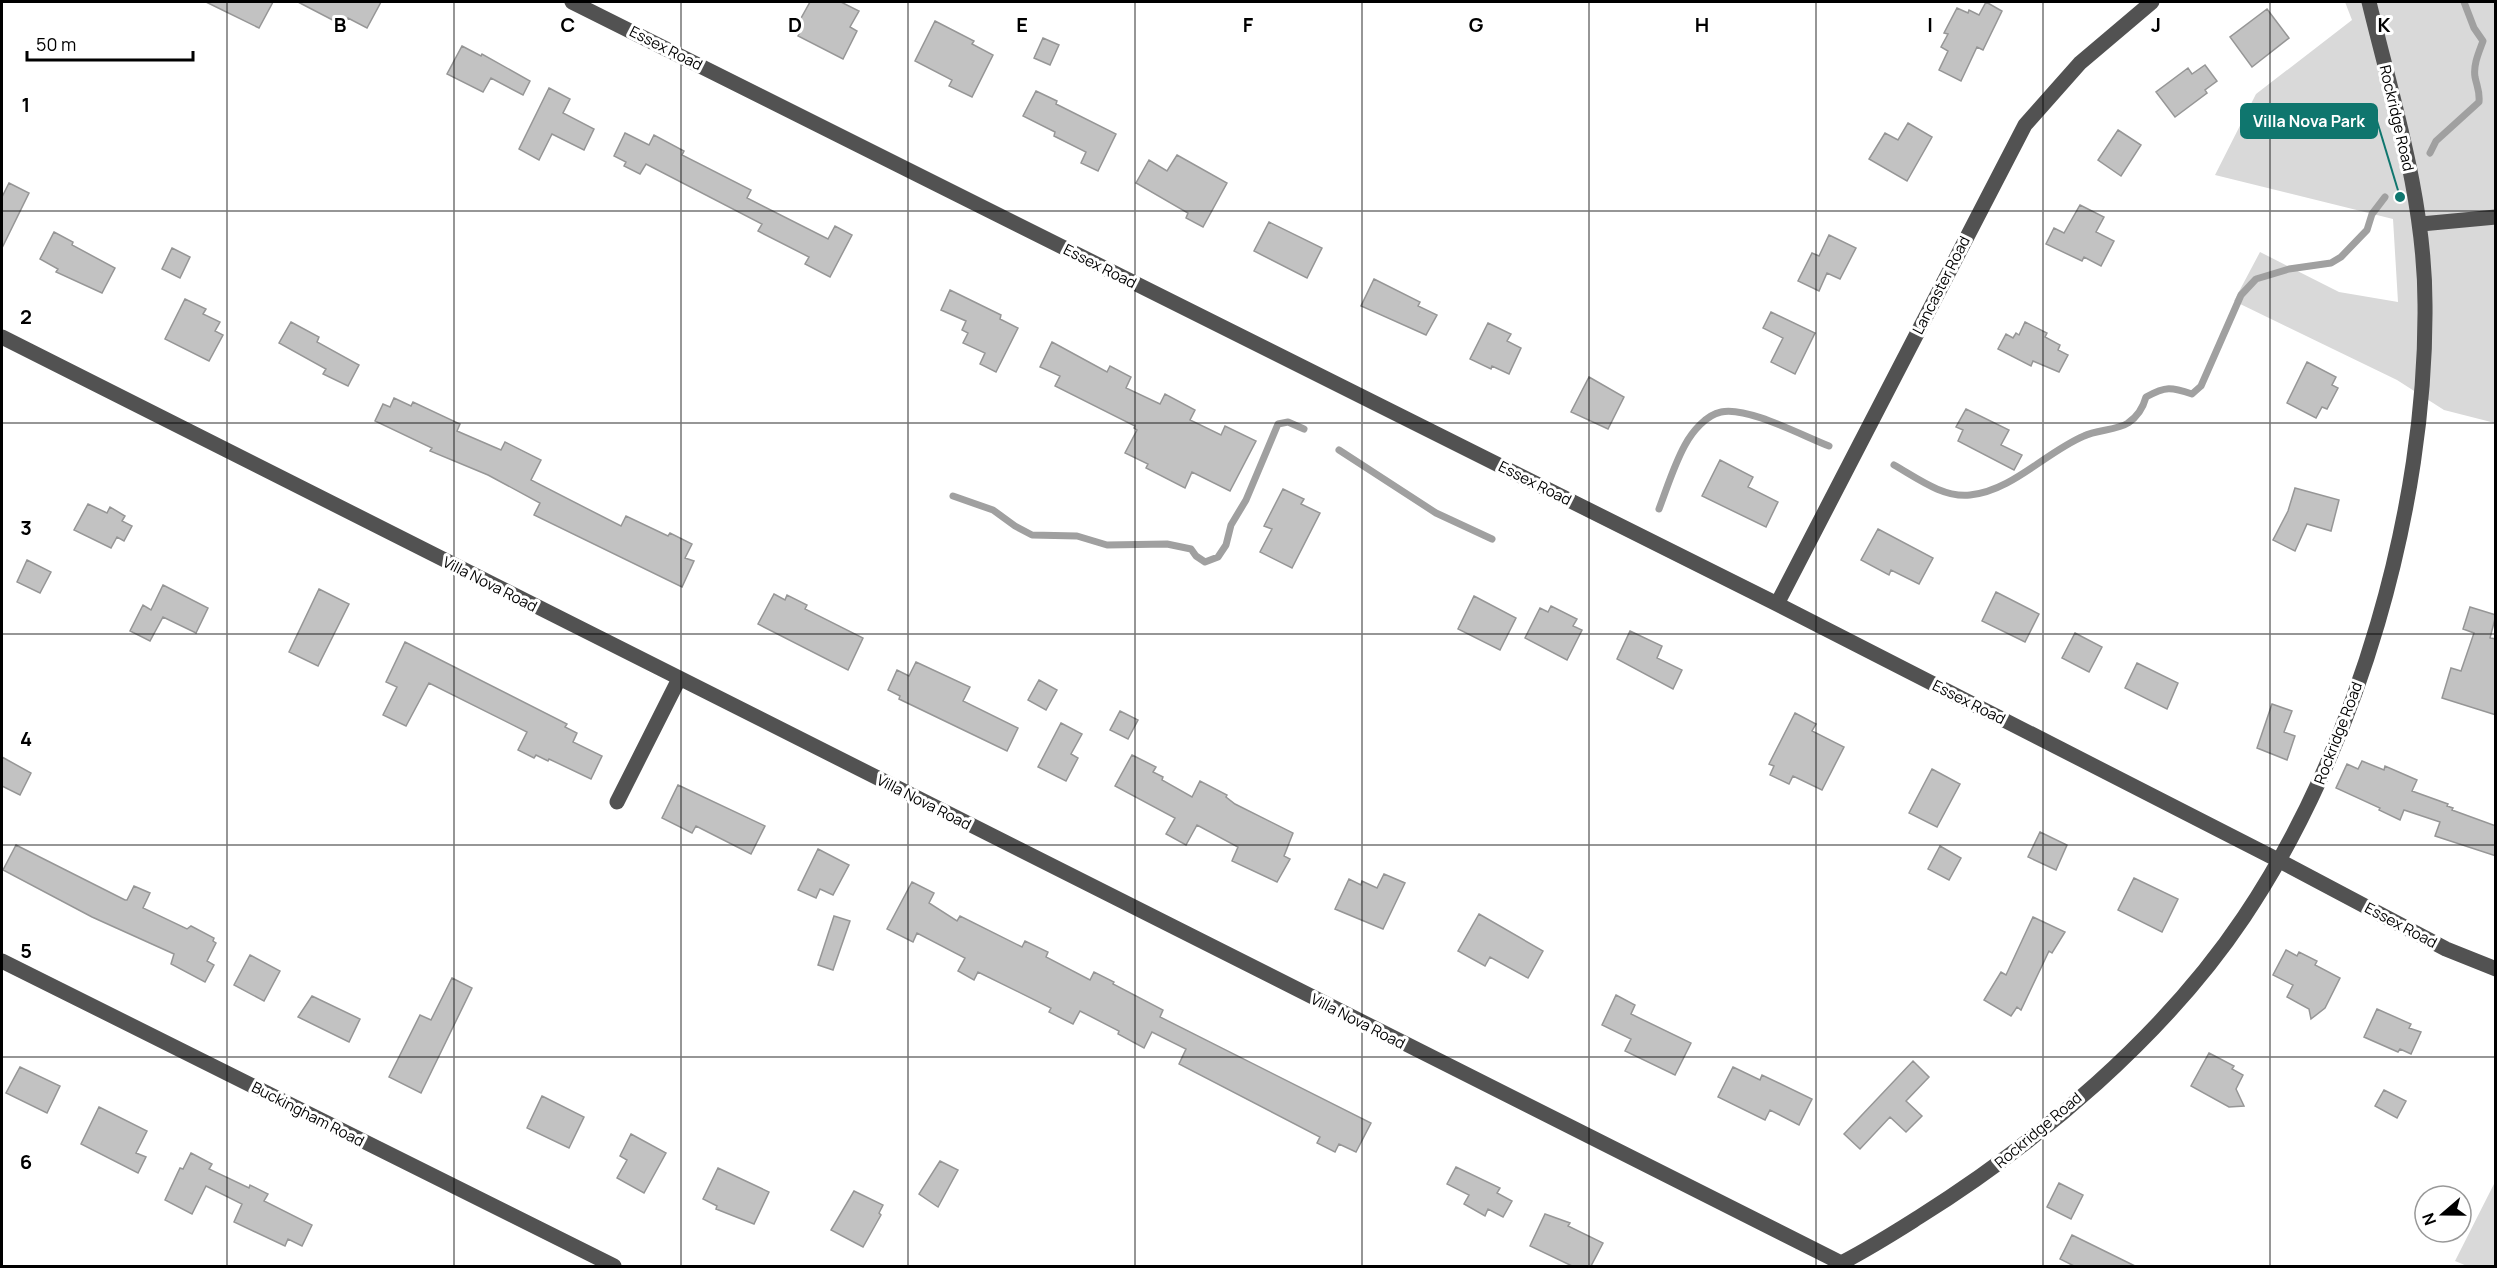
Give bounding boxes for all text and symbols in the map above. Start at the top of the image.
text: B [334,11,347,38]
text: C [561,11,575,38]
text: D [788,11,802,38]
text: E [1016,11,1028,38]
text: F [1243,11,1254,38]
text: G [1469,11,1484,38]
text: H [1695,11,1709,38]
text: I [1927,11,1933,38]
text: J [2151,11,2161,38]
text: K [2378,11,2391,38]
street label: Essex Road [626,21,706,75]
scale bar [27,24,194,62]
text: 50 m [36,32,76,56]
street label: Rockridge Road [2375,63,2419,173]
text: 1 [22,91,30,118]
callout: Villa Nova Park [2241,104,2377,138]
text: Villa Nova Park [2253,110,2365,132]
street label: Lancaster Road [1907,232,1975,338]
street label: Essex Road [1060,239,1140,293]
text: 2 [20,303,32,330]
street label: Essex Road [1495,456,1575,510]
text: 3 [20,514,32,541]
street label: Villa Nova Road [439,551,541,617]
street label: Essex Road [1929,675,2009,729]
street label: Rockridge Road [2309,679,2367,787]
text: 4 [20,725,32,752]
street label: Villa Nova Road [873,769,975,835]
street label: Essex Road [2361,897,2441,953]
text: 5 [20,937,32,964]
street label: Villa Nova Road [1307,988,1409,1054]
street label: Buckingham Road [248,1077,368,1151]
street label: Rockridge Road [1990,1087,2086,1173]
text: 6 [20,1148,32,1175]
north arrow [2413,1184,2473,1244]
text: N [2417,1210,2441,1228]

